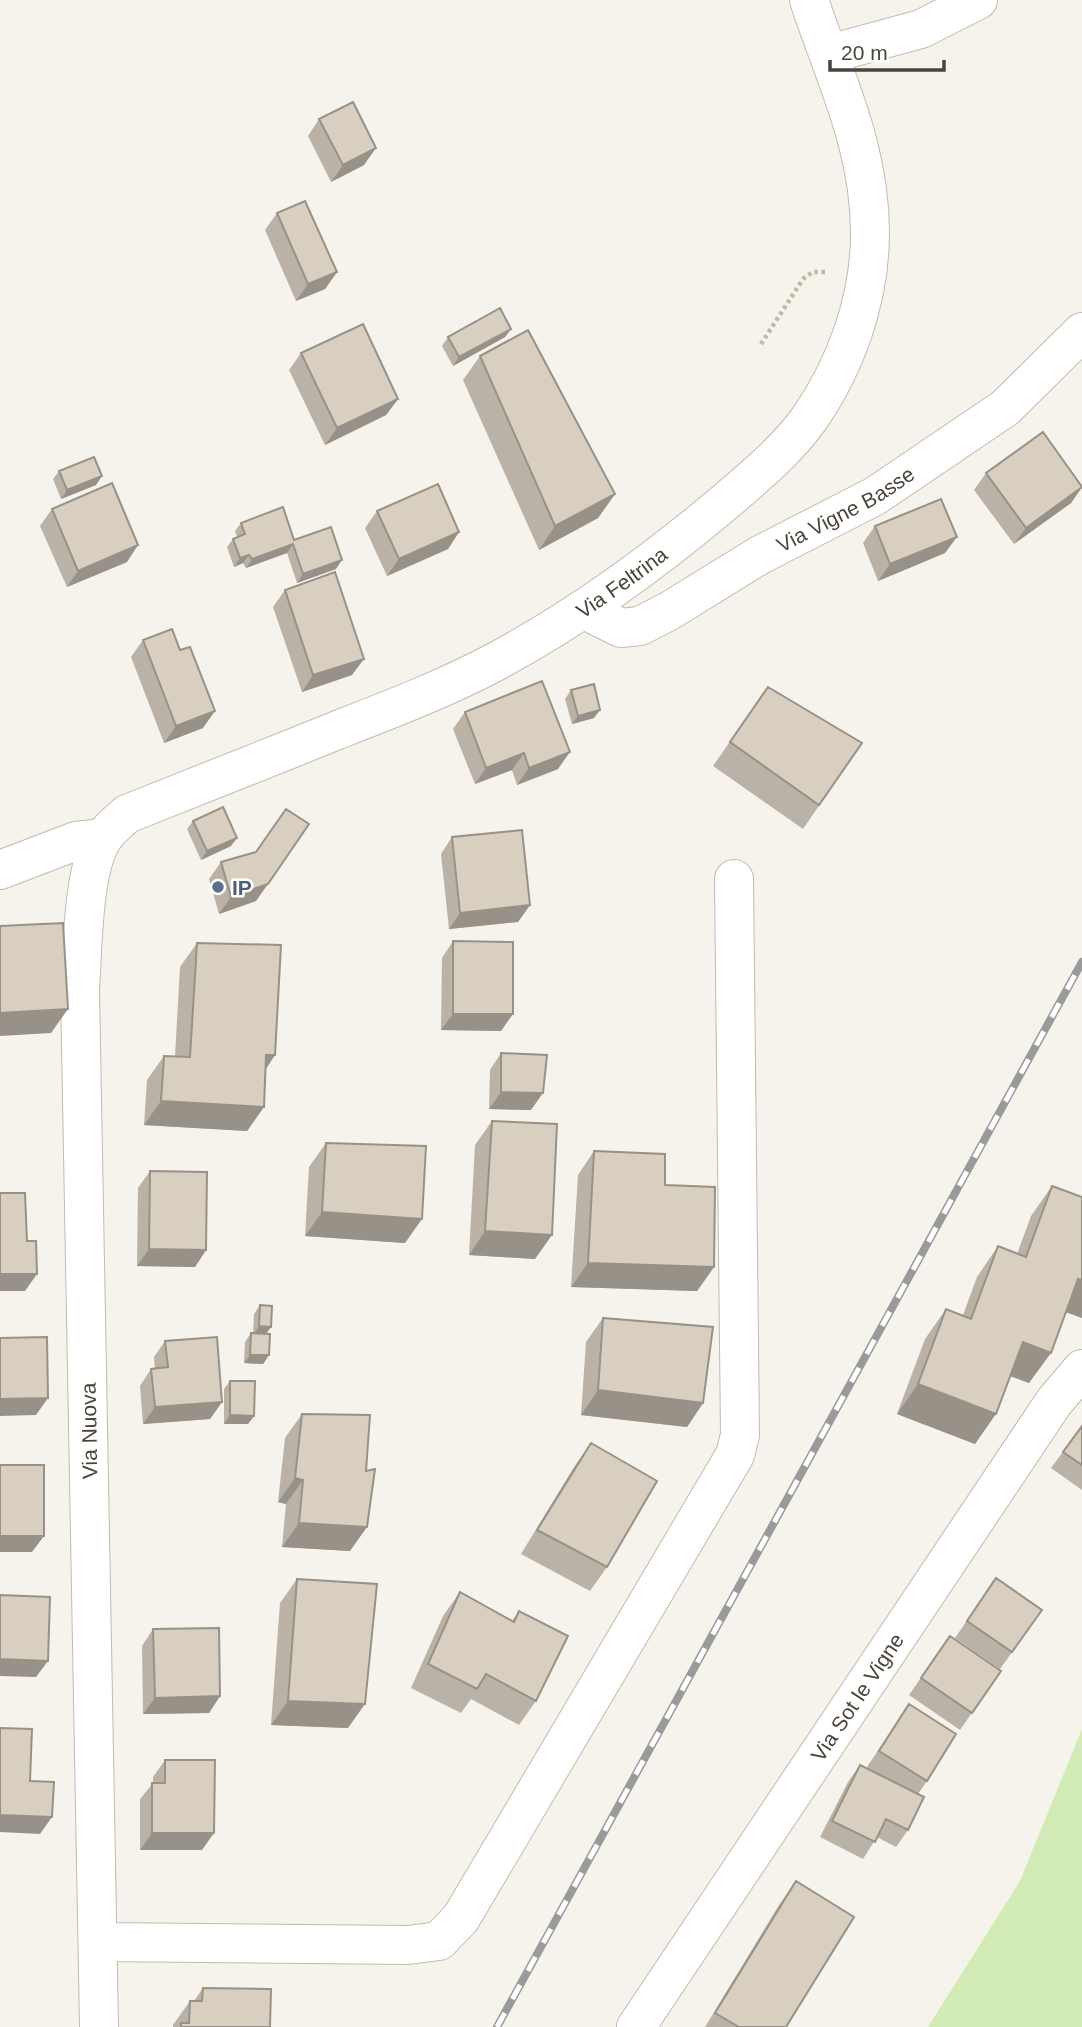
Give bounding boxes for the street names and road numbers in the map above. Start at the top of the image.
street label: Via Vigne Basse [773,462,918,556]
street label: Via Feltrina [572,542,671,622]
street label: Via Nuova [77,1382,101,1479]
street label: Via Sot le Vigne [806,1629,908,1765]

